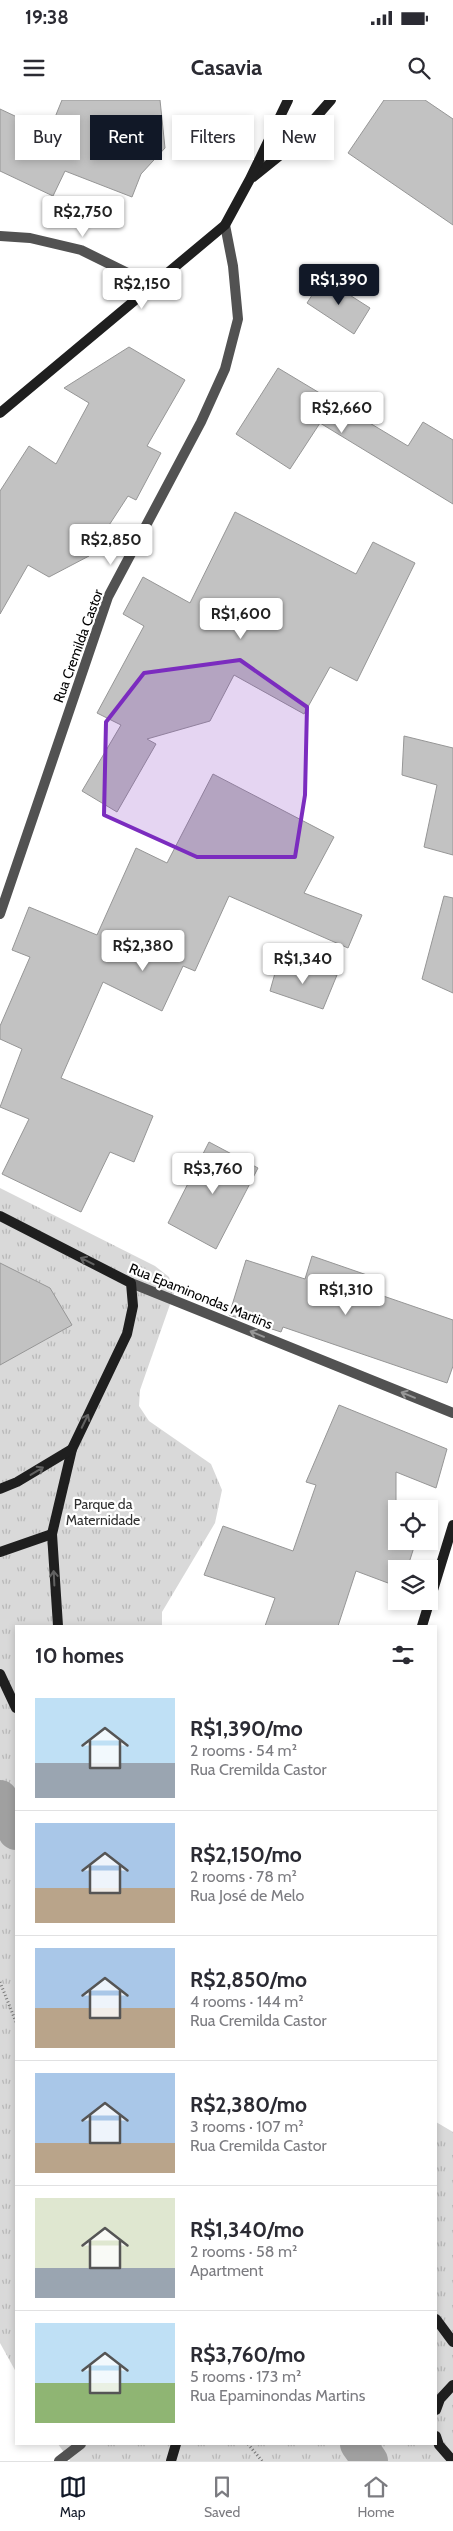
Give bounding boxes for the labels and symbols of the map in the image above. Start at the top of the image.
pin: R$2,750 [37,196,129,238]
pin: R$1,390 [293,264,385,306]
pin: R$2,150 [96,268,188,310]
pin: R$2,660 [296,392,388,434]
pin: R$2,850 [65,524,157,566]
street label: Rua Cremilda Castor [49,586,107,705]
pin: R$1,600 [195,598,287,640]
pin: R$2,380 [97,930,189,972]
pin: R$1,340 [257,942,349,985]
pin: R$3,760 [167,1152,259,1195]
one-way arrow [80,1256,95,1265]
street label: Rua Epaminondas Martins [127,1259,276,1333]
pin: R$1,310 [300,1274,392,1316]
one-way arrow [250,1329,265,1338]
one-way arrow [401,1390,416,1399]
one-way arrow [81,1414,91,1429]
one-way arrow [29,1465,43,1475]
park label: Parque da Maternidade [66,1495,140,1529]
one-way arrow [50,1570,59,1586]

